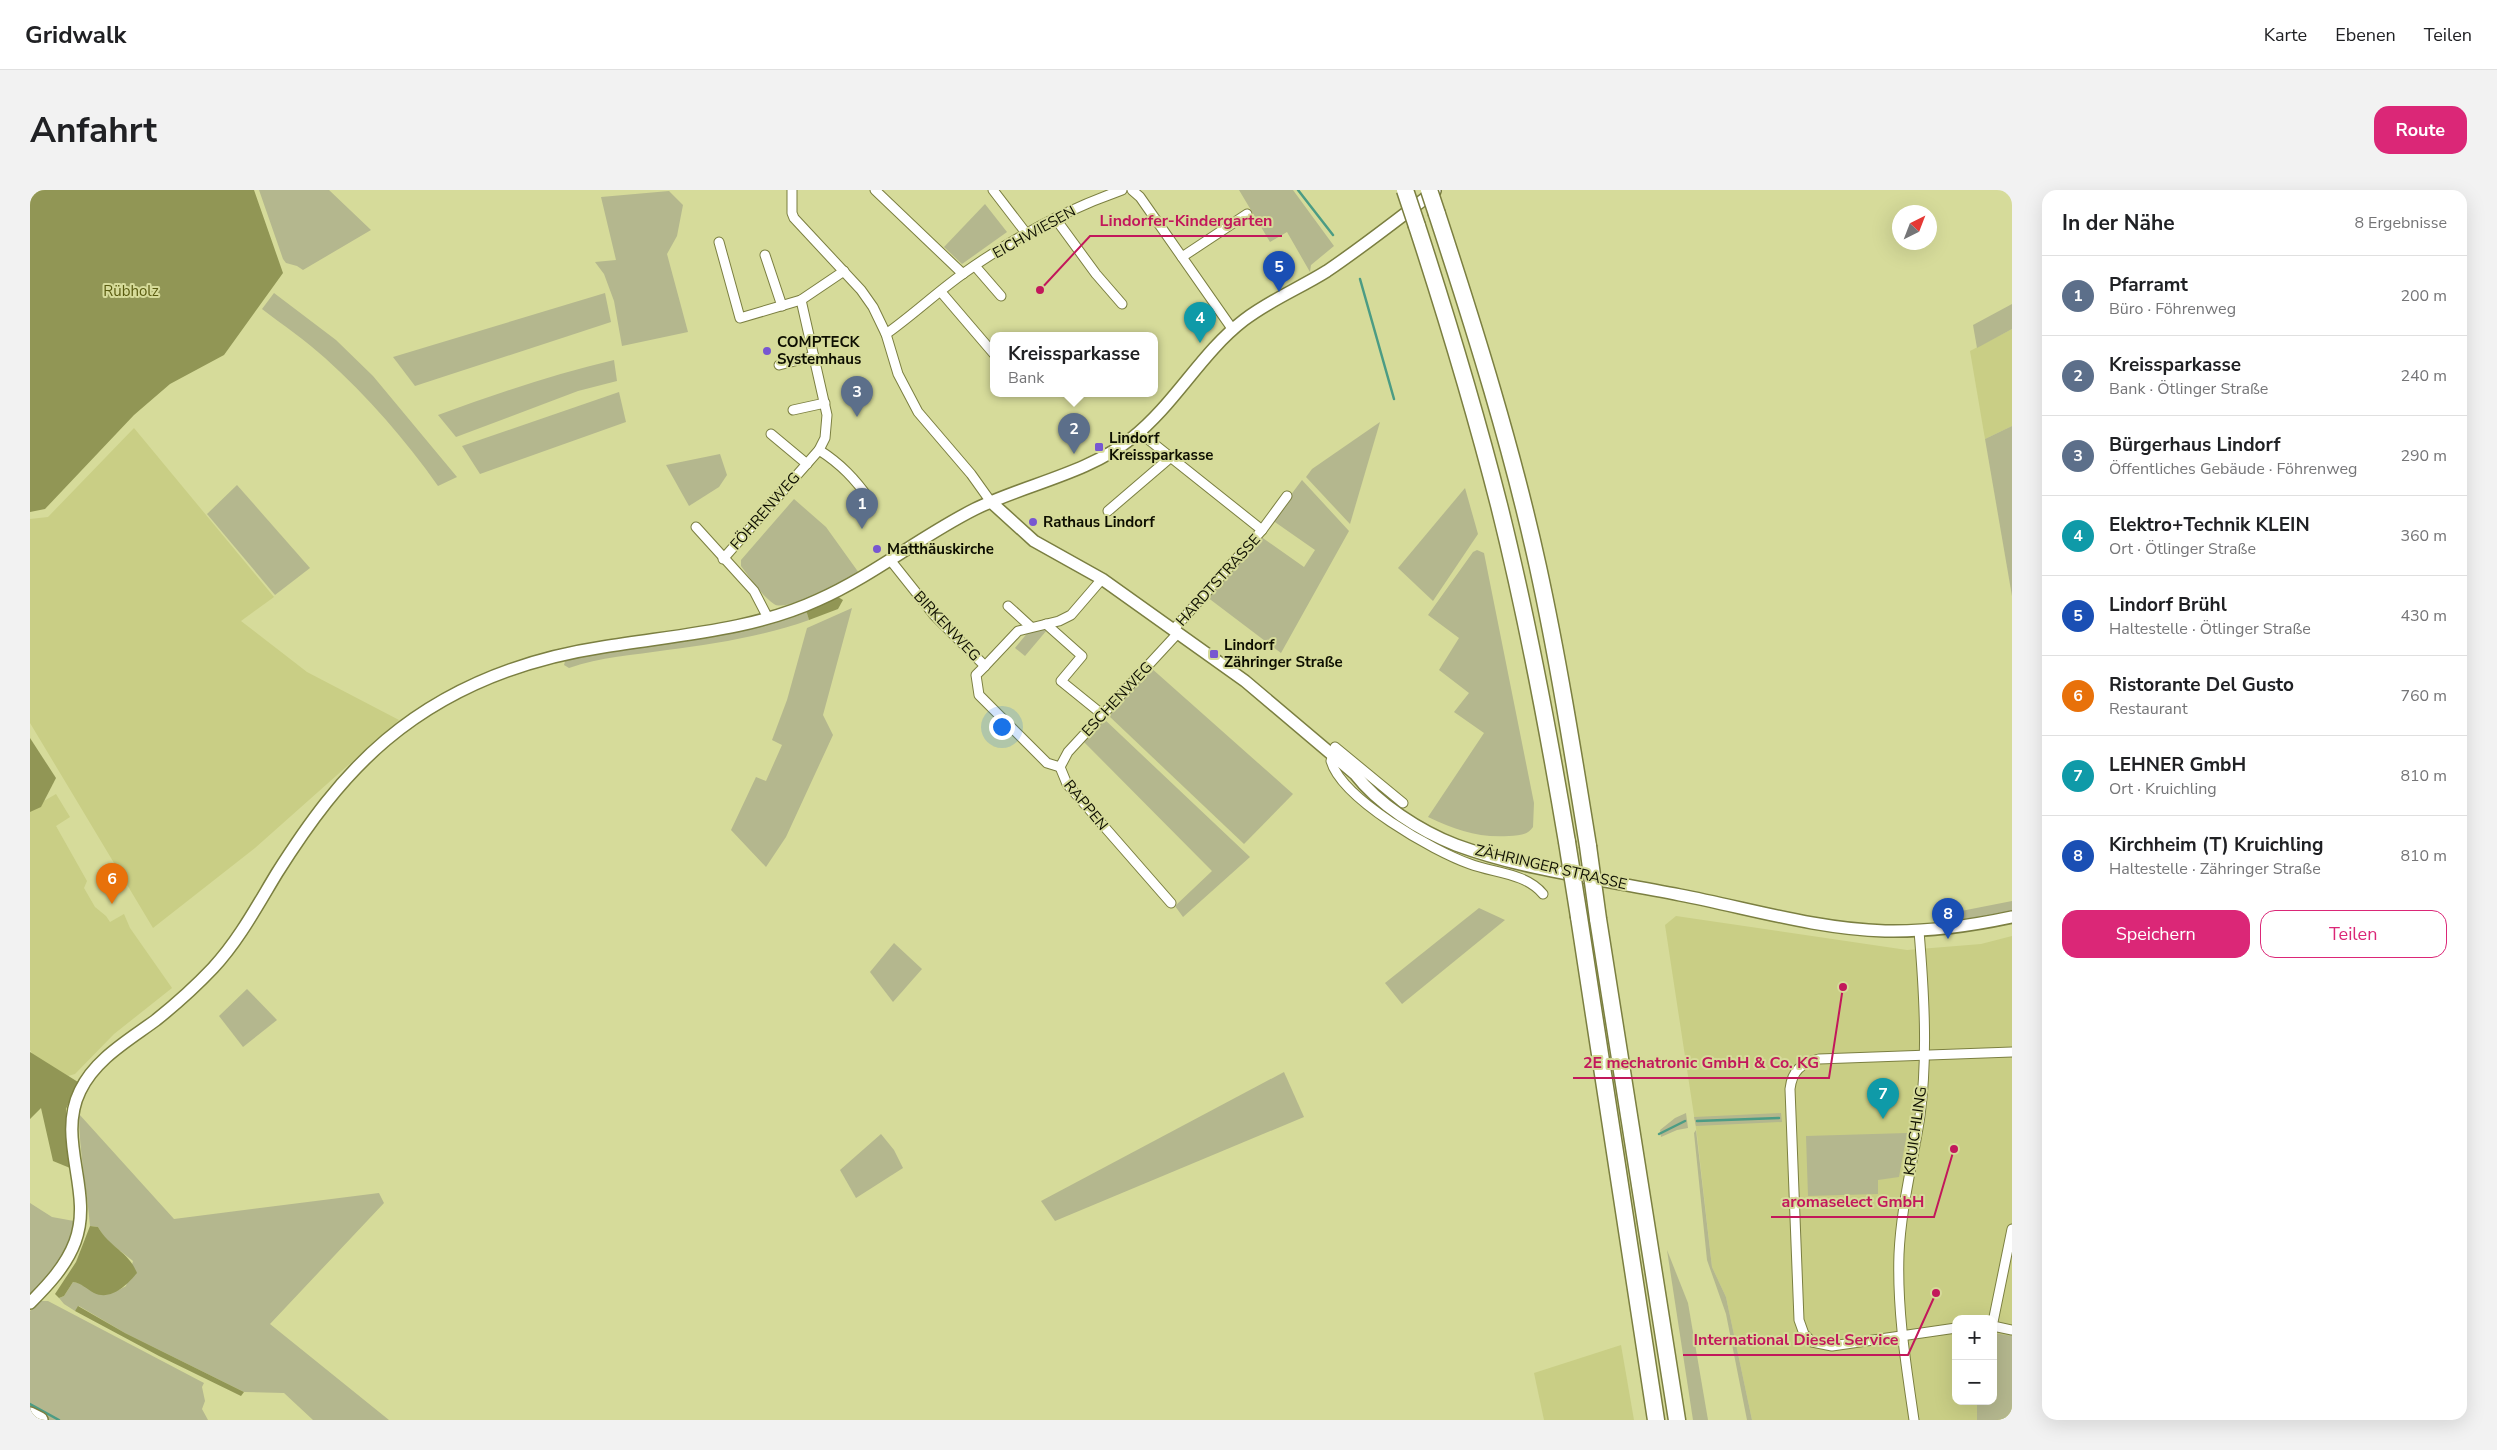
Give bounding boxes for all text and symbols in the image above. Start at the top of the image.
text: Gridwalk [25,19,126,51]
text: Karte [2264,23,2307,47]
text: Ebenen [2335,23,2396,47]
text: Teilen [2424,23,2472,47]
button: Route [2374,106,2467,154]
text: Anfahrt [30,107,157,154]
street label: EICHWIESEN [989,201,1079,263]
callout: Lindorfer-Kindergarten [1090,205,1282,236]
north arrow [1892,205,1937,250]
text: In der Nähe [2062,209,2175,237]
text: Lindorfer-Kindergarten [1100,210,1272,232]
text: 8 Ergebnisse [2354,212,2447,234]
pin: 5 [1263,251,1295,292]
text: Pfarramt [2109,272,2188,298]
park label: Rübholz [103,281,159,301]
text: 1 [2073,285,2083,307]
text: 200 m [2400,285,2447,307]
text: Büro · Föhrenweg [2109,298,2236,320]
pin: 4 [1184,302,1216,343]
place label: COMPTECK Systemhaus [777,332,861,369]
popup [990,332,1158,397]
text: Kreissparkasse [1008,341,1140,367]
marker: COMPTECK Systemhaus [761,345,773,357]
text: Kreissparkasse [2109,352,2241,378]
text: 2 [2073,365,2083,387]
text: 240 m [2400,365,2447,387]
text: Bank [1008,367,1044,389]
pin: 3 [841,376,873,417]
text: Bank · Ötlinger Straße [2109,378,2268,400]
pin: 2 [1058,413,1090,454]
place label: Lindorf Kreissparkasse [1109,428,1213,465]
text: Bürgerhaus Lindorf [2109,432,2280,458]
marker: Lindorf Kreissparkasse [1093,441,1105,453]
text: 3 [2073,445,2083,467]
text: 290 m [2400,445,2447,467]
text: Öffentliches Gebäude · Föhrenweg [2109,458,2357,480]
street label: FÖHRENWEG [726,468,804,554]
pin: 1 [846,488,878,529]
place label: Rathaus Lindorf [1043,512,1155,532]
text: Elektro+Technik KLEIN [2109,512,2310,538]
marker: Rathaus Lindorf [1027,516,1039,528]
text: 4 [2073,525,2083,547]
text: 360 m [2400,525,2447,547]
street label: HARDTSTRASSE [1171,530,1265,630]
text: Ort · Ötlinger Straße [2109,538,2256,560]
place label: Matthäuskirche [887,539,994,559]
marker: Matthäuskirche [871,543,883,555]
street label: BIRKENWEG [909,587,985,665]
text: Lindorf Brühl [2109,592,2227,618]
text: 5 [2073,605,2083,627]
text: 430 m [2400,605,2447,627]
text: Haltestelle · Ötlinger Straße [2109,618,2311,640]
place label: Lindorf Zähringer Straße [1224,635,1343,672]
marker: Lindorf Zähringer Straße [1208,648,1220,660]
street label: ESCHENWEG [1077,657,1157,741]
text: Ristorante Del Gusto [2109,672,2294,698]
text: 6 [2073,685,2083,707]
text: 760 m [2400,685,2447,707]
text: Restaurant [2109,698,2188,720]
your location [989,714,1015,740]
text: LEHNER GmbH [2109,752,2246,778]
text: 7 [2073,765,2083,787]
text: 810 m [2400,765,2447,787]
street label: RAPPEN [1059,776,1113,834]
text: Ort · Kruichling [2109,778,2217,800]
text: Kirchheim (T) Kruichling [2109,832,2323,858]
street label: ZÄHRINGER STRASSE [1473,840,1629,894]
text: 8 [2073,845,2083,867]
text: 810 m [2400,845,2447,867]
text: Haltestelle · Zähringer Straße [2109,858,2321,880]
pin: 6 [96,863,128,904]
pin: 8 [1932,898,1964,939]
button: Speichern [2062,910,2250,958]
button: Teilen [2260,910,2447,958]
callout: 2E mechatronic GmbH & Co. KG [1573,1047,1829,1078]
text: 2E mechatronic GmbH & Co. KG [1583,1052,1819,1074]
pin: 7 [1867,1078,1899,1119]
street label: KRUICHLING [1899,1085,1931,1177]
callout: aromaselect GmbH [1771,1186,1934,1217]
text: aromaselect GmbH [1782,1191,1924,1213]
map controls [1952,1315,1997,1405]
button: + [1952,1315,1997,1360]
callout: International Diesel Service [1683,1324,1908,1355]
text: International Diesel Service [1694,1329,1899,1351]
button: − [1952,1360,1997,1405]

